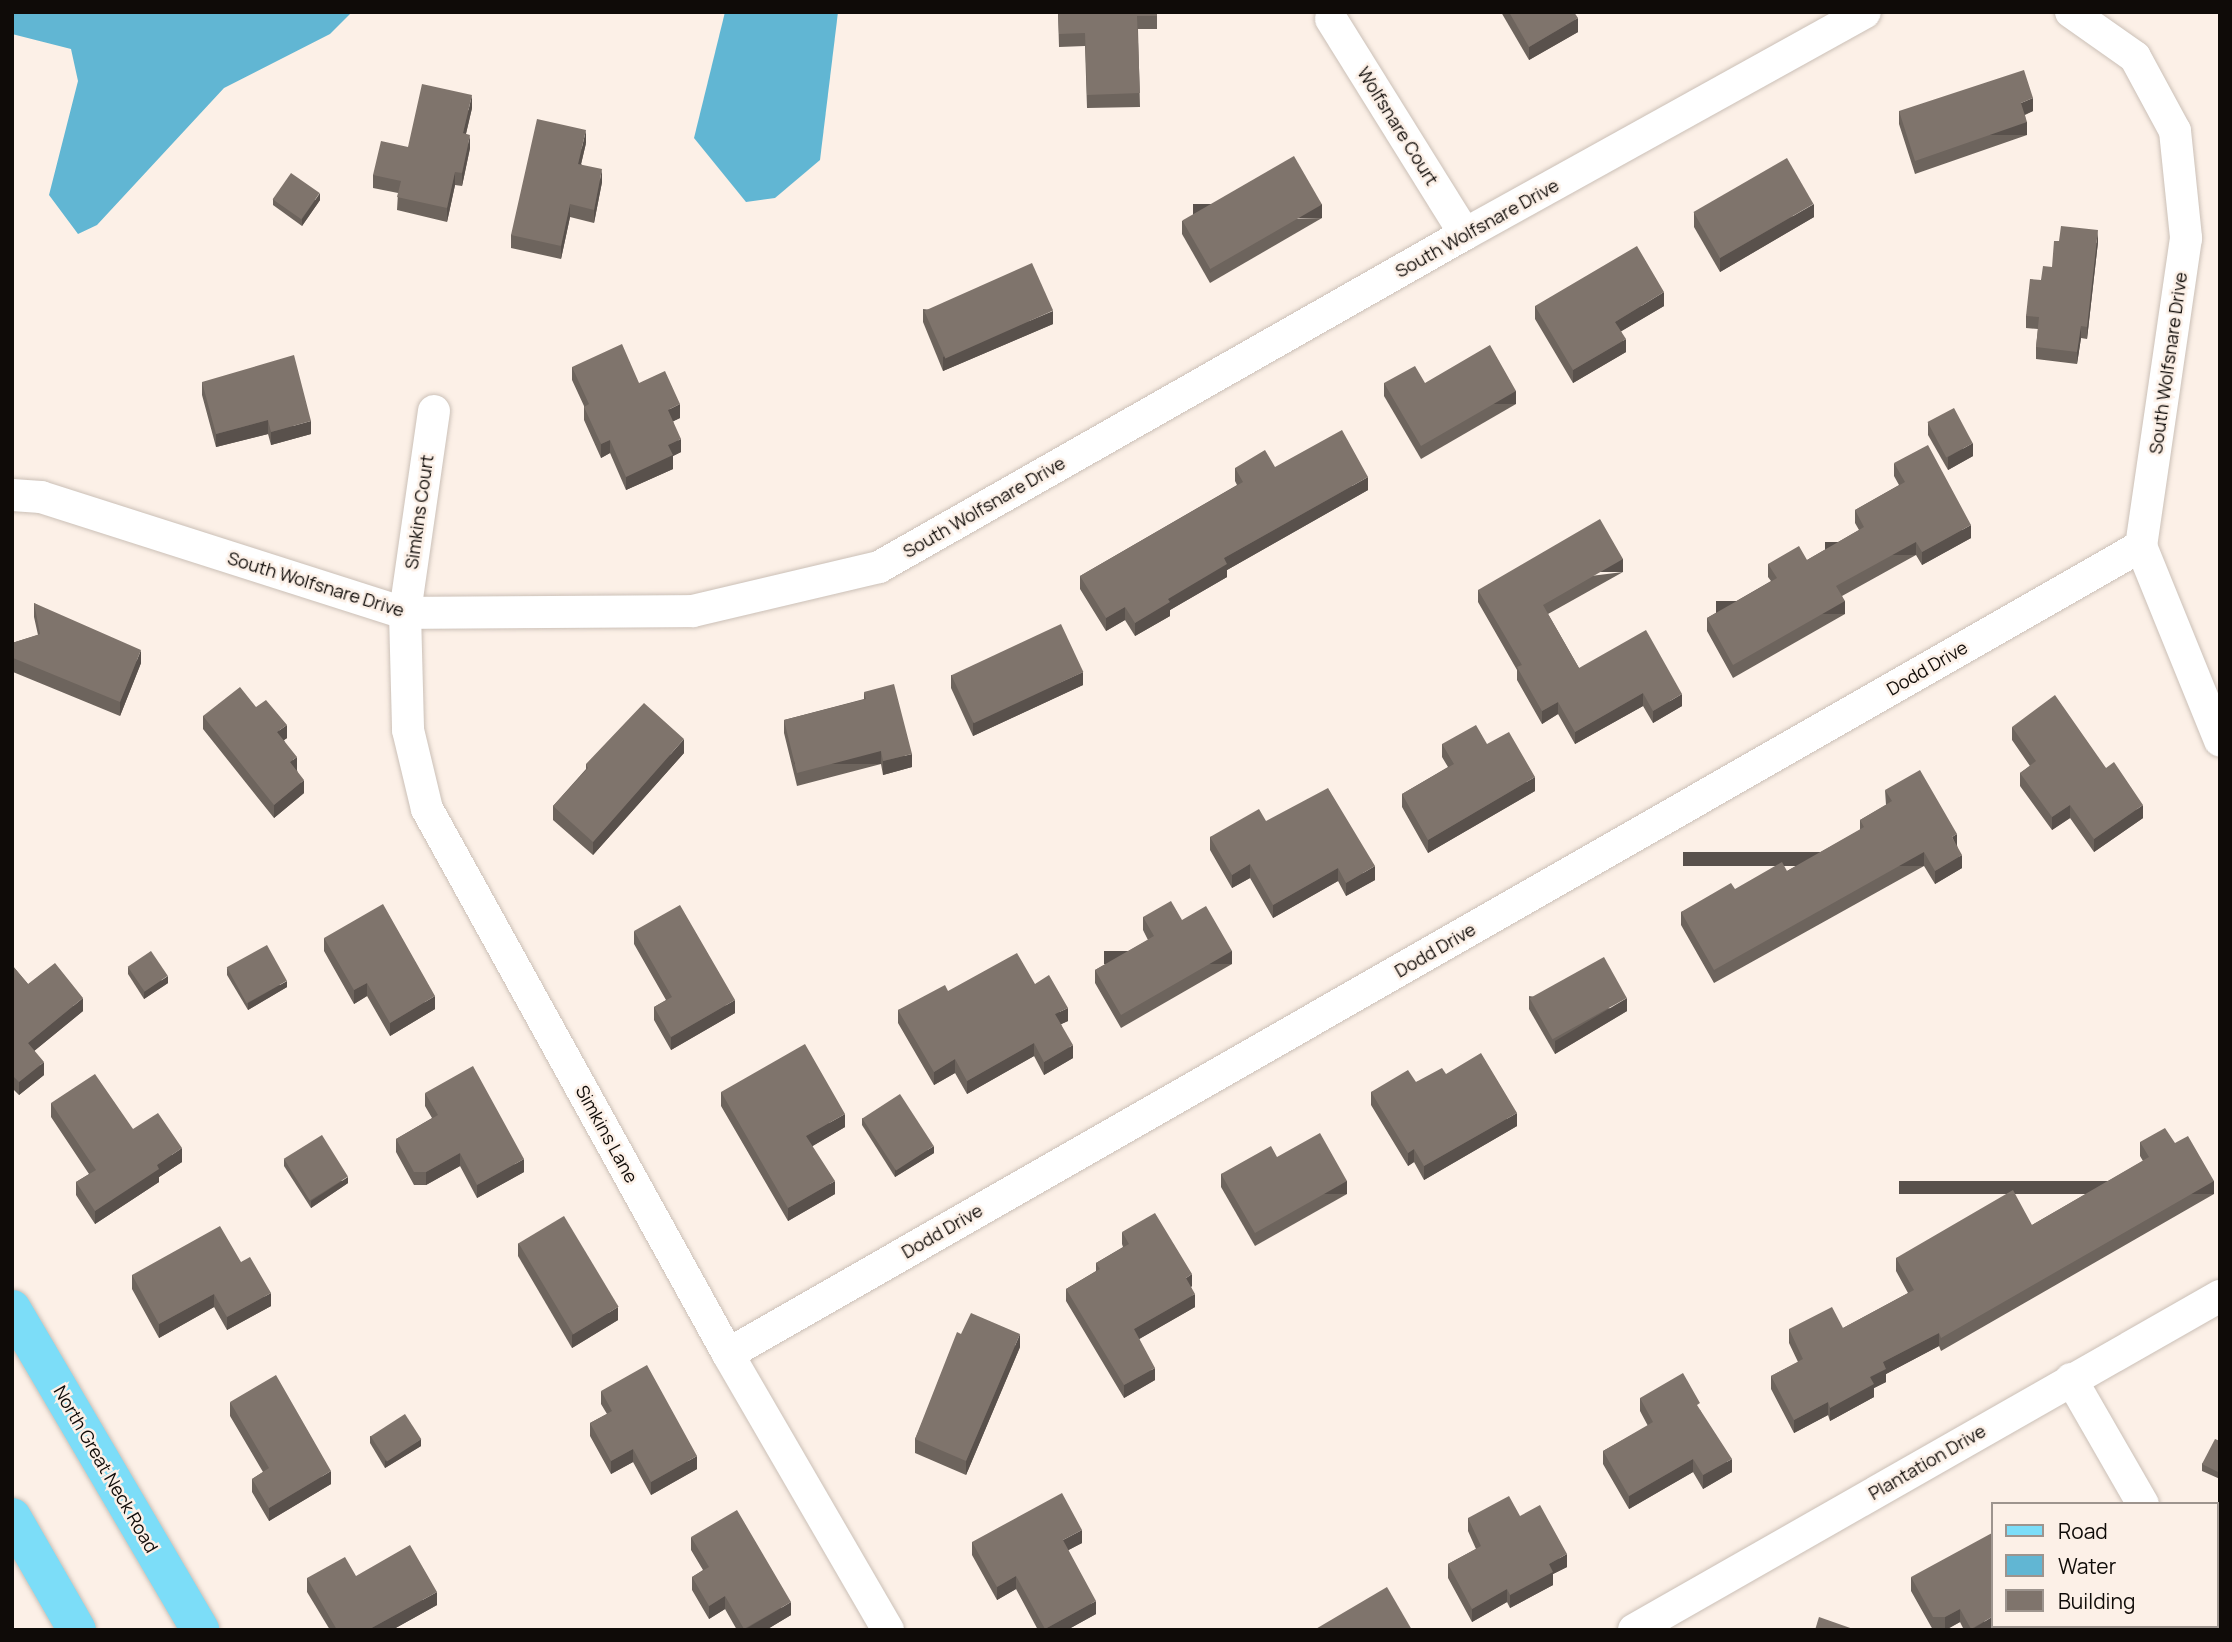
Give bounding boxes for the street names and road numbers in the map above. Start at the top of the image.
street label: Wolfsnare Court [1353,63,1443,189]
street label: South Wolfsnare Drive [1391,174,1563,282]
street label: South Wolfsnare Drive [2145,271,2191,455]
street label: South Wolfsnare Drive [899,452,1069,562]
street label: Simkins Court [400,453,438,571]
street label: South Wolfsnare Drive [225,547,407,621]
street label: Dodd Drive [1883,636,1971,700]
street label: Dodd Drive [1391,918,1479,982]
street label: Simkins Lane [571,1082,643,1186]
street label: Dodd Drive [898,1199,986,1263]
street label: North Great Neck Road [49,1382,163,1556]
street label: Plantation Drive [1865,1420,1989,1504]

